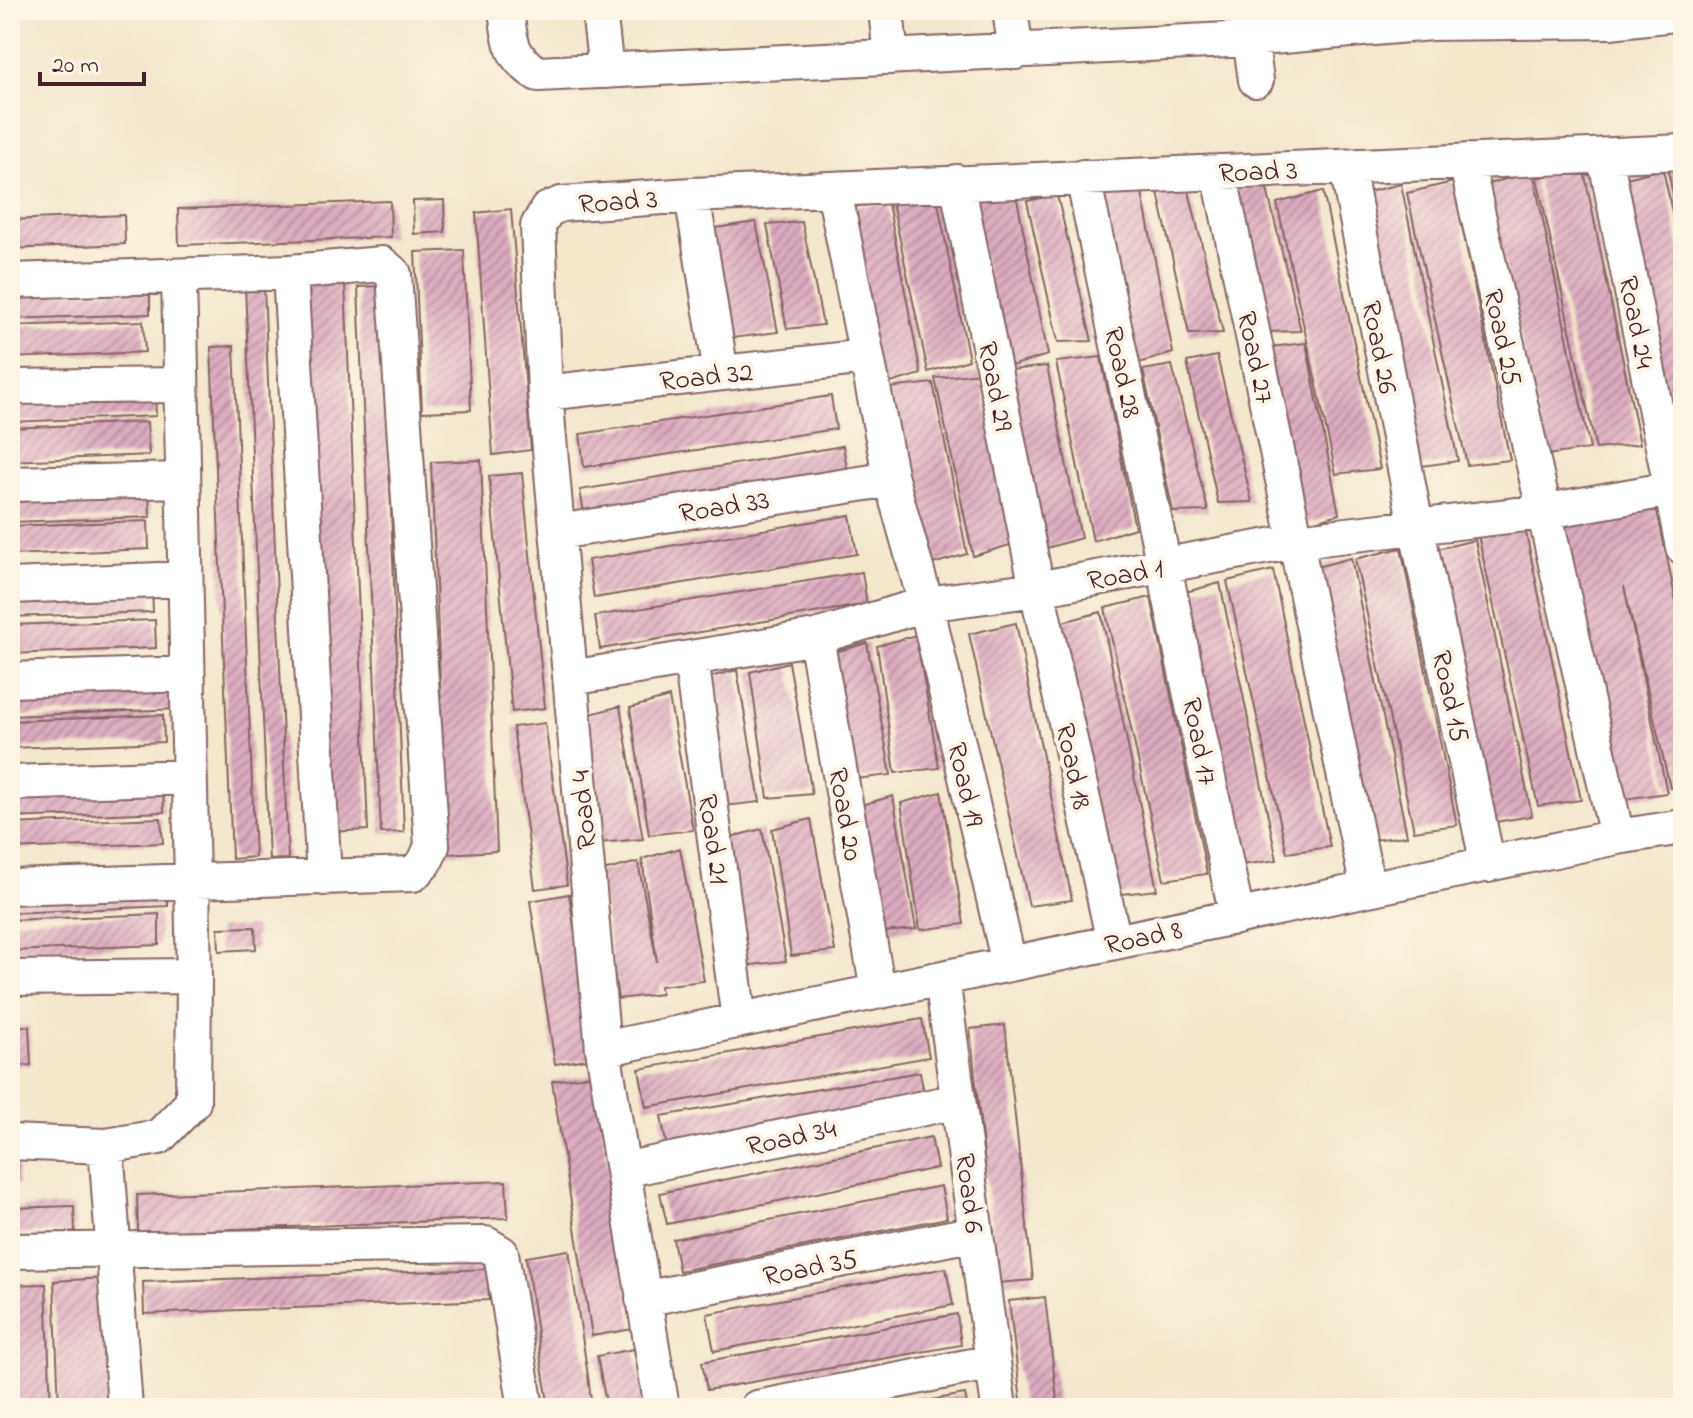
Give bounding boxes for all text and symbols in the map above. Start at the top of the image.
scale bar [40,36,144,86]
text: 20 m [52,49,99,84]
street label: Road 3 [1218,152,1299,195]
street label: Road 3 [577,180,659,227]
street label: Road 24 [1606,273,1664,373]
street label: Road 25 [1470,286,1531,390]
street label: Road 26 [1348,298,1407,398]
street label: Road 27 [1224,308,1283,408]
street label: Road 28 [1091,323,1150,422]
street label: Road 29 [965,338,1022,435]
street label: Road 32 [658,353,755,404]
street label: Road 33 [676,481,773,536]
street label: Road 1 [1084,550,1167,603]
street label: Road 15 [1419,647,1478,746]
street label: Road 17 [1169,694,1226,789]
street label: Road 18 [1042,720,1101,814]
street label: Road 19 [934,739,993,831]
street label: Road 20 [815,765,872,864]
street label: Road 4 [562,768,609,851]
street label: Road 21 [685,792,738,887]
street label: Road 8 [1101,911,1186,968]
street label: Road 34 [743,1110,841,1169]
street label: Road 6 [942,1151,993,1236]
street label: Road 35 [760,1240,861,1299]

